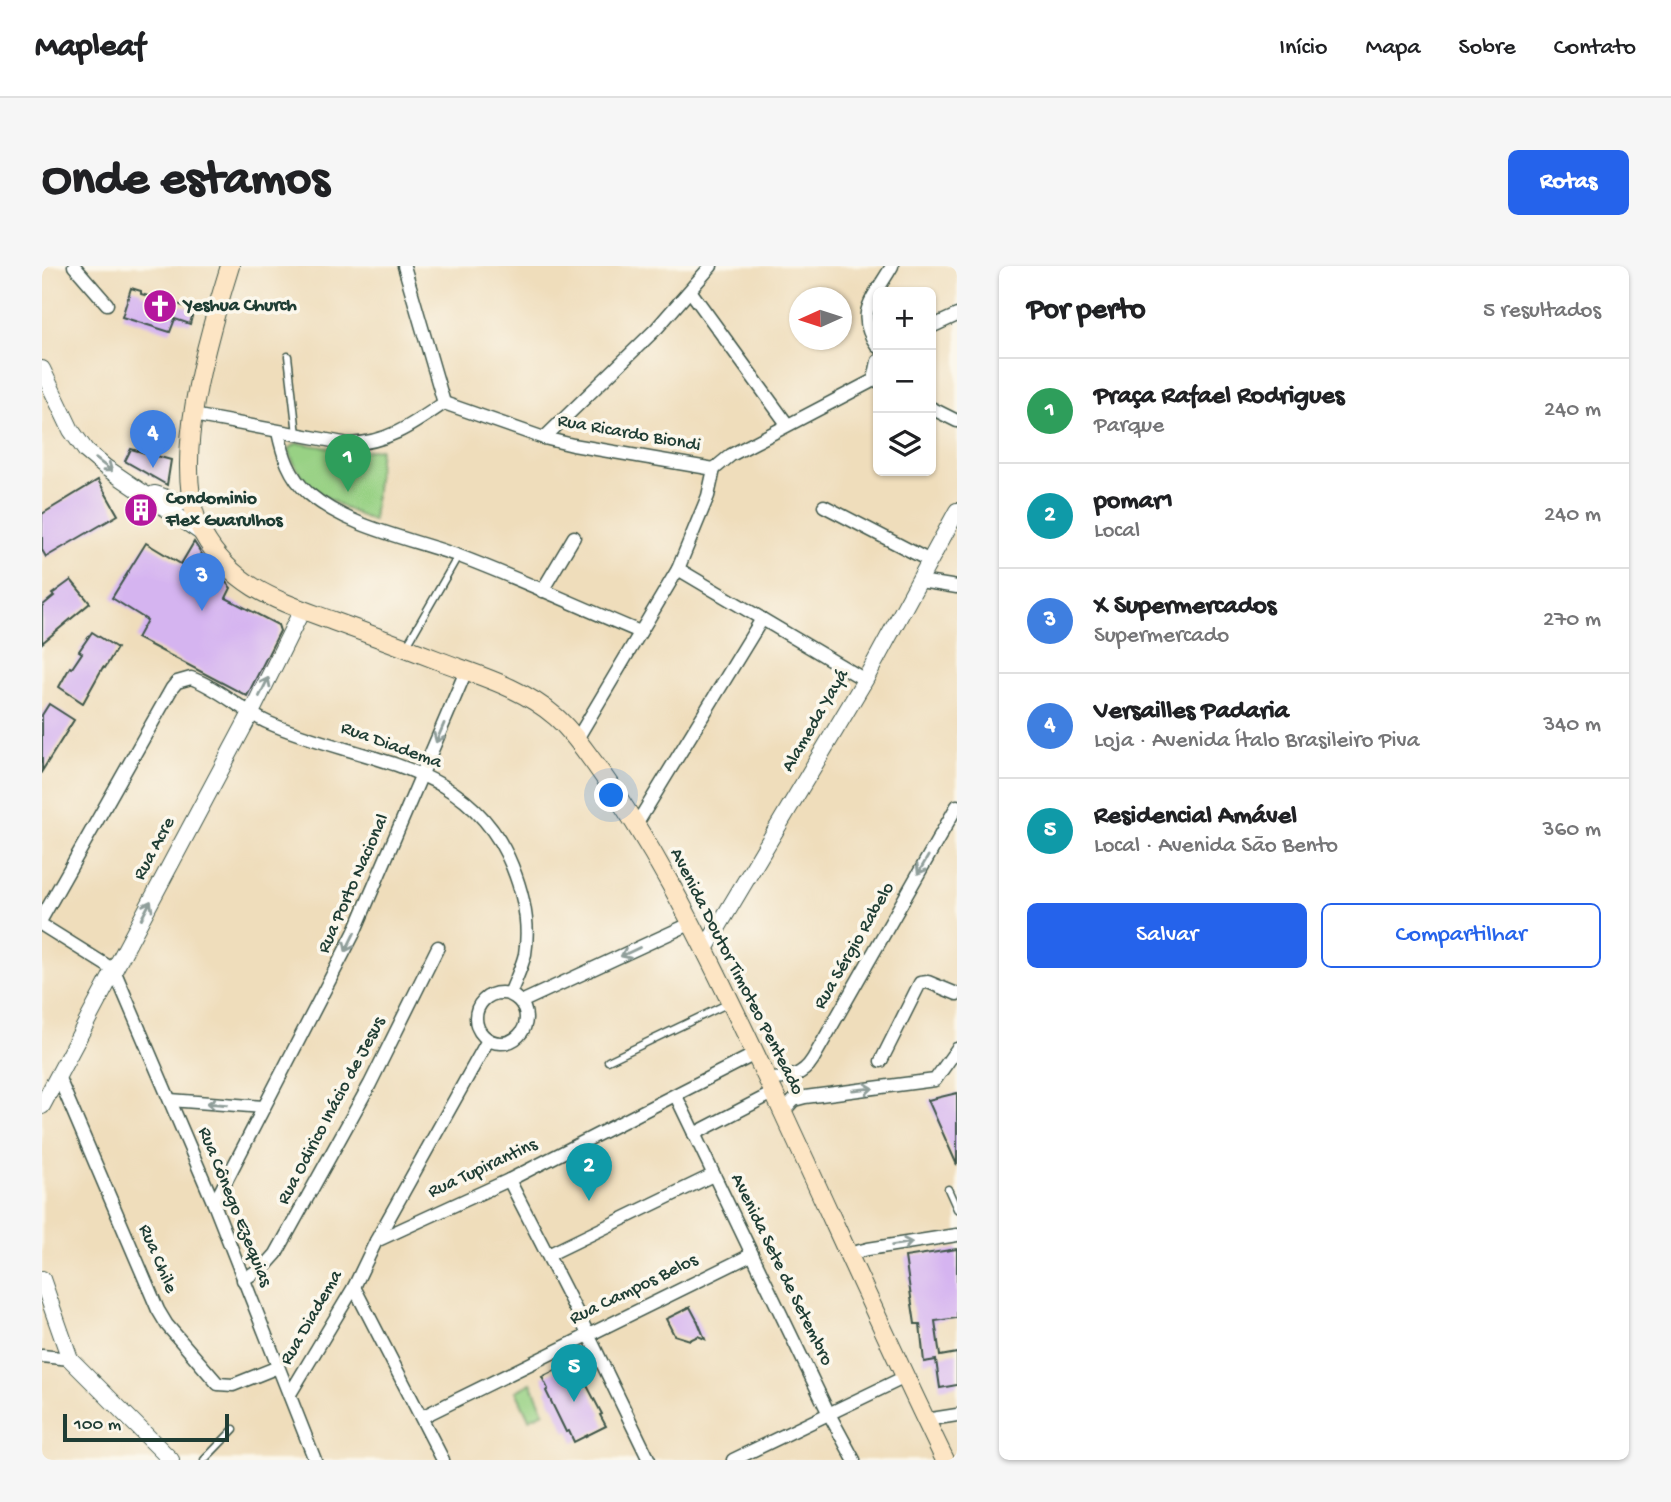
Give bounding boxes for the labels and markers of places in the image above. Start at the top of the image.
church icon: Yeshua Church [141,287,179,325]
place label: Yeshua Church [182,295,297,318]
pin: 4 [130,410,176,468]
pin: 1 [325,434,371,492]
place label: Condominio Flex Guarulhos [165,488,284,533]
building icon: Condominio Flex Guarulhos [122,491,160,529]
pin: 3 [179,553,225,611]
pin: 2 [566,1143,612,1201]
pin: 5 [551,1344,597,1402]

